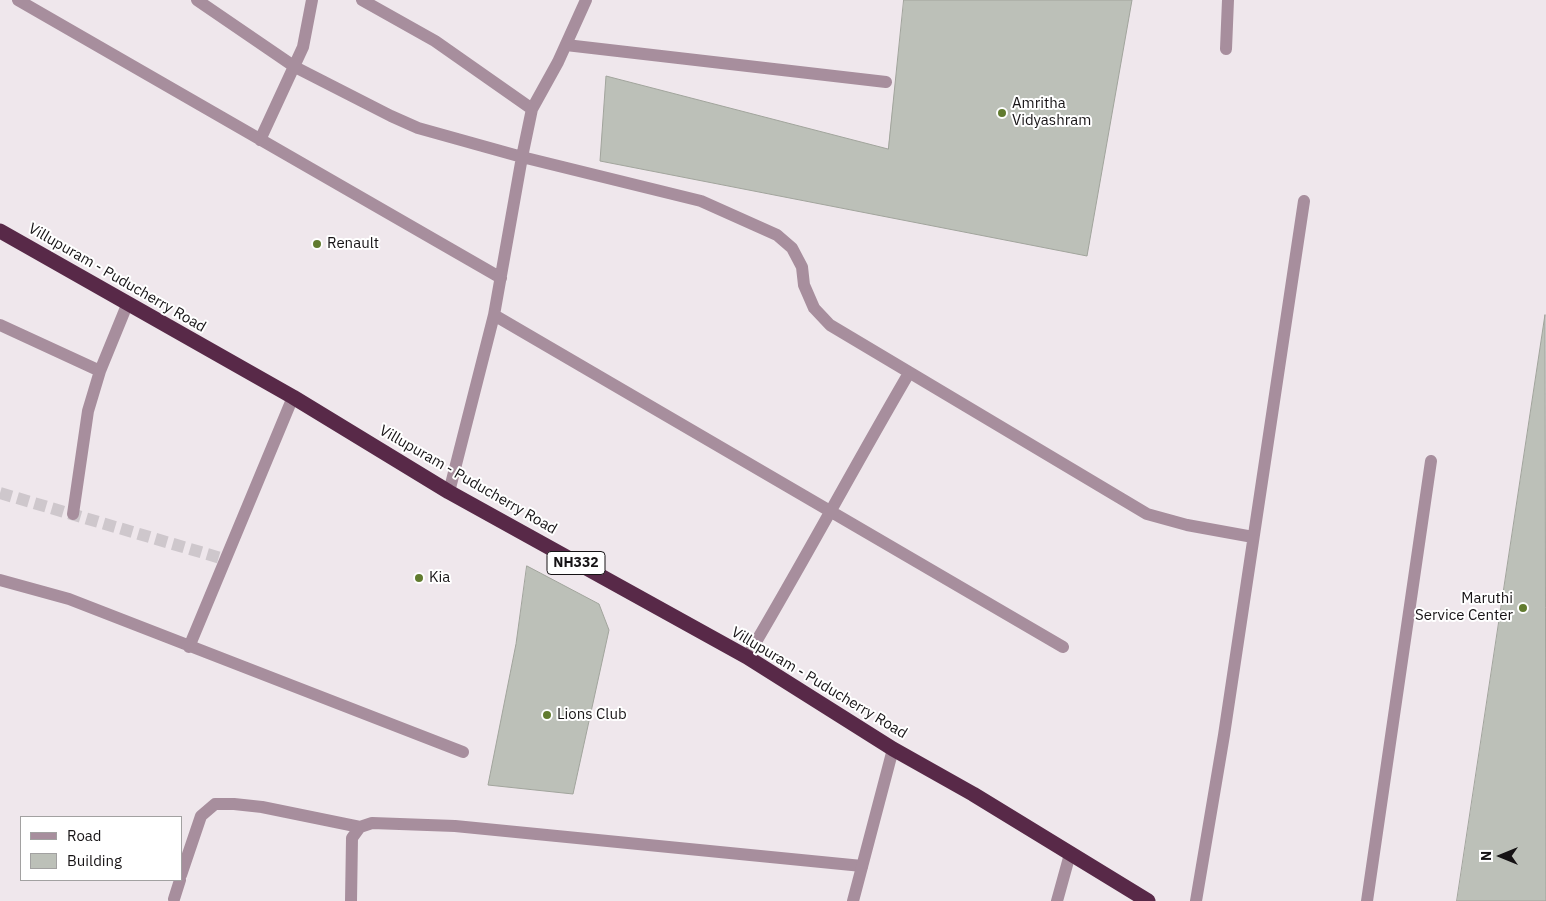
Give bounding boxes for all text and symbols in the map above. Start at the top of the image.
place label: Amritha Vidyashram [1012,95,1091,130]
marker: Amritha Vidyashram [996,107,1008,119]
street label: Villupuram - Puducherry Road [25,220,209,336]
place label: Renault [327,235,379,253]
marker: Renault [311,238,323,250]
street label: Villupuram - Puducherry Road [376,422,560,538]
road number: NH332 [547,552,605,574]
place label: Kia [429,569,450,587]
marker: Kia [413,572,425,584]
place label: Maruthi Service Center [1415,590,1513,625]
marker: Maruthi Service Center [1517,602,1529,614]
street label: Villupuram - Puducherry Road [728,623,910,743]
place label: Lions Club [557,706,627,724]
marker: Lions Club [541,709,553,721]
legend [20,816,182,881]
text: Road [67,826,102,845]
north arrow [1476,831,1526,881]
text: Building [67,851,122,870]
text: N [1477,851,1495,861]

